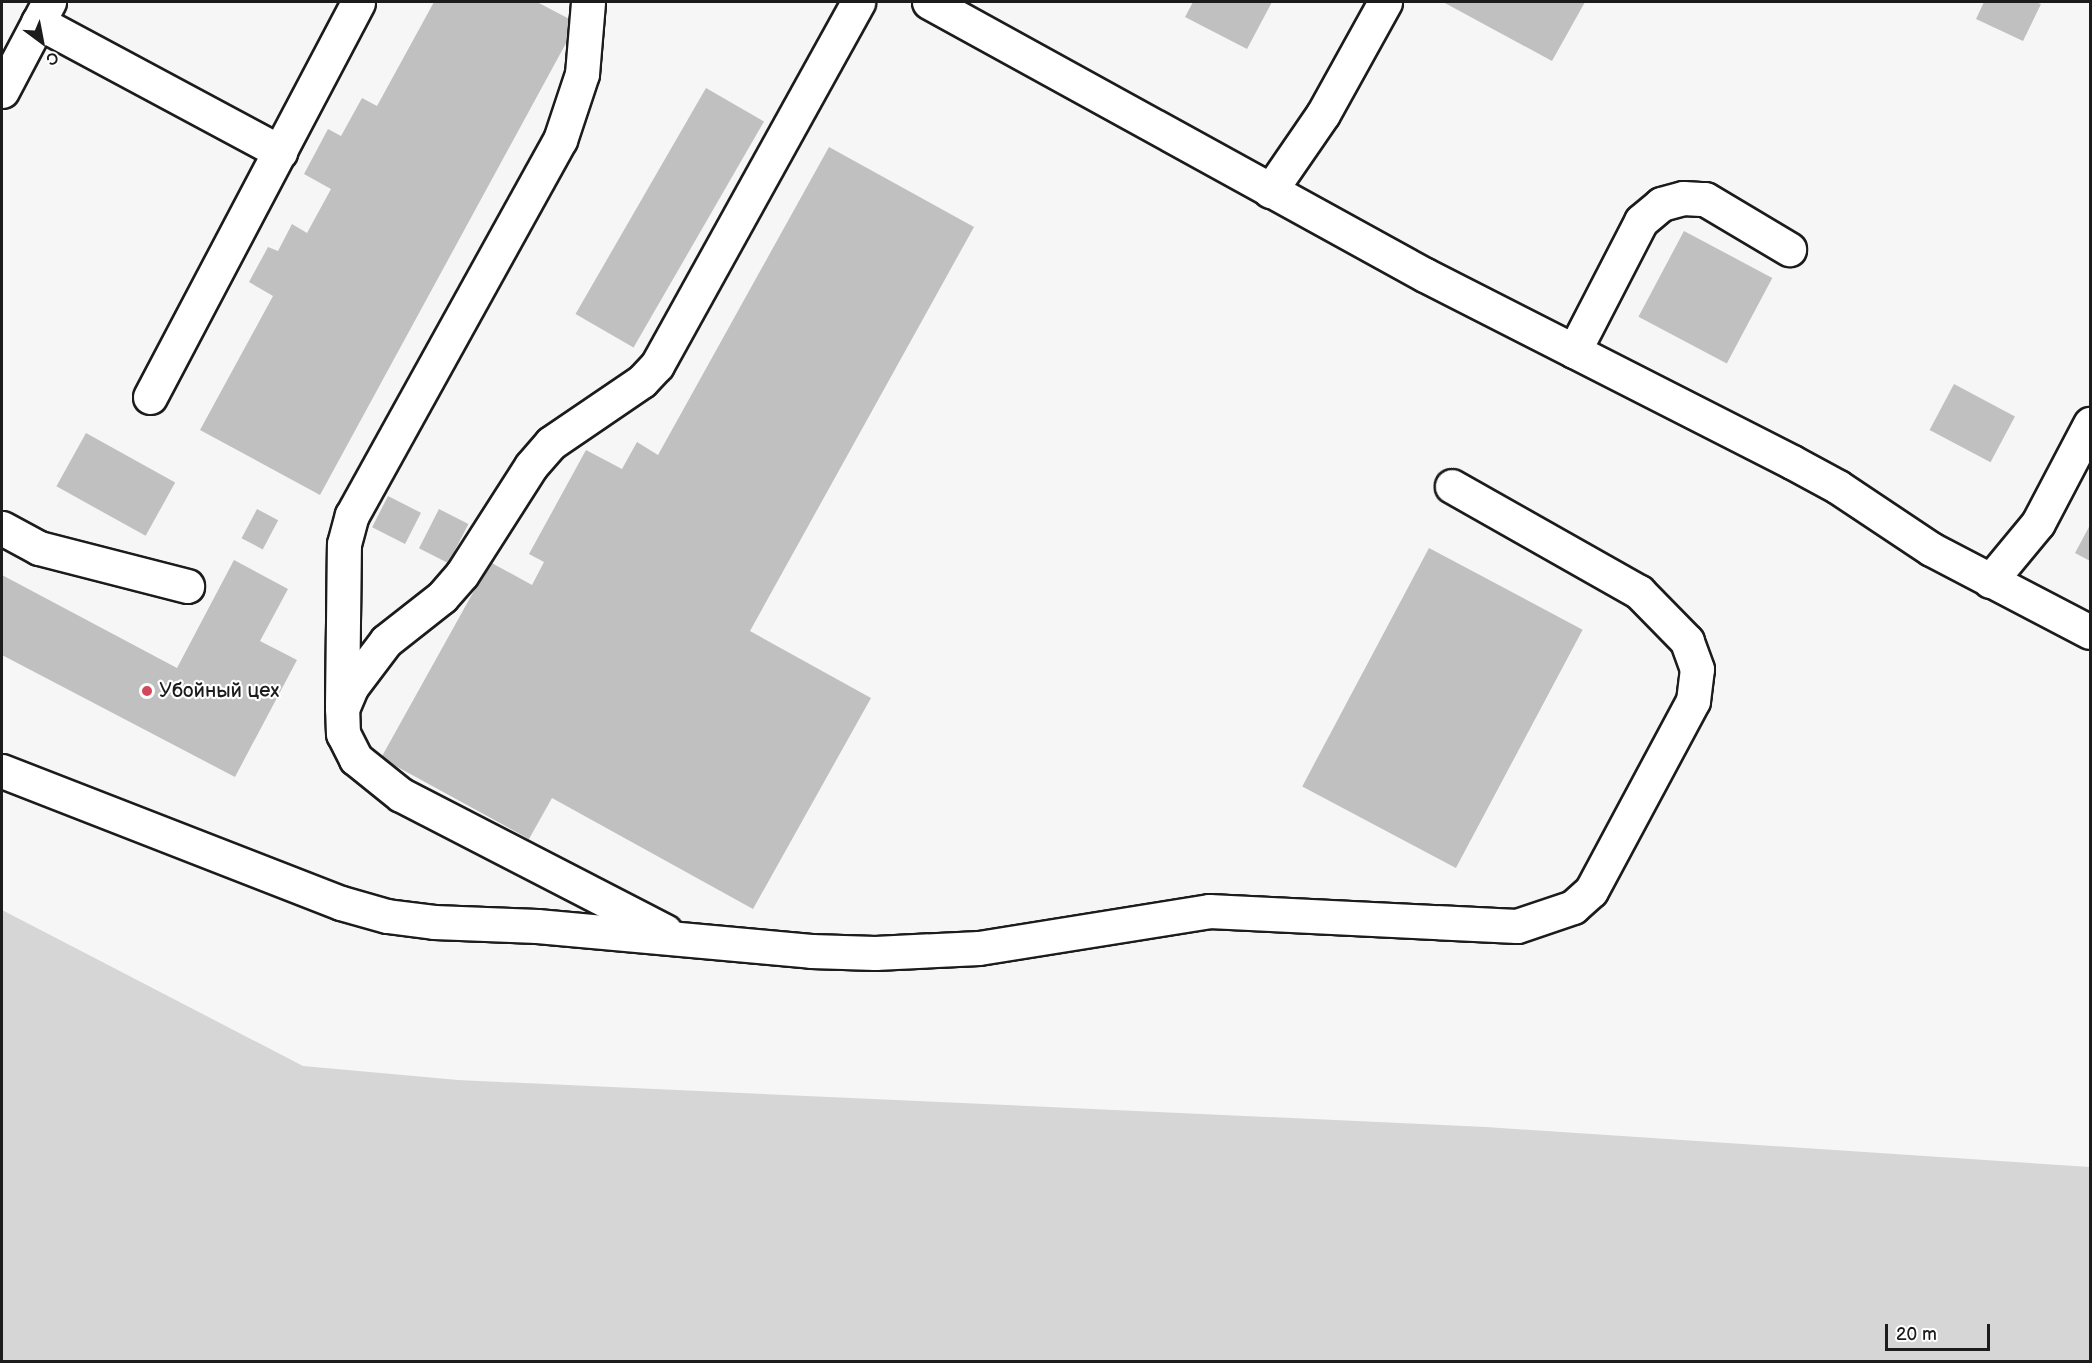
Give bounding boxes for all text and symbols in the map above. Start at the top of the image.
north arrow [12,12,72,72]
text: С [42,47,62,69]
place label: Убойный цех [159,679,279,703]
marker: Убойный цех [140,684,154,698]
scale bar [1888,1312,1993,1350]
text: 20 m [1896,1324,1937,1345]

